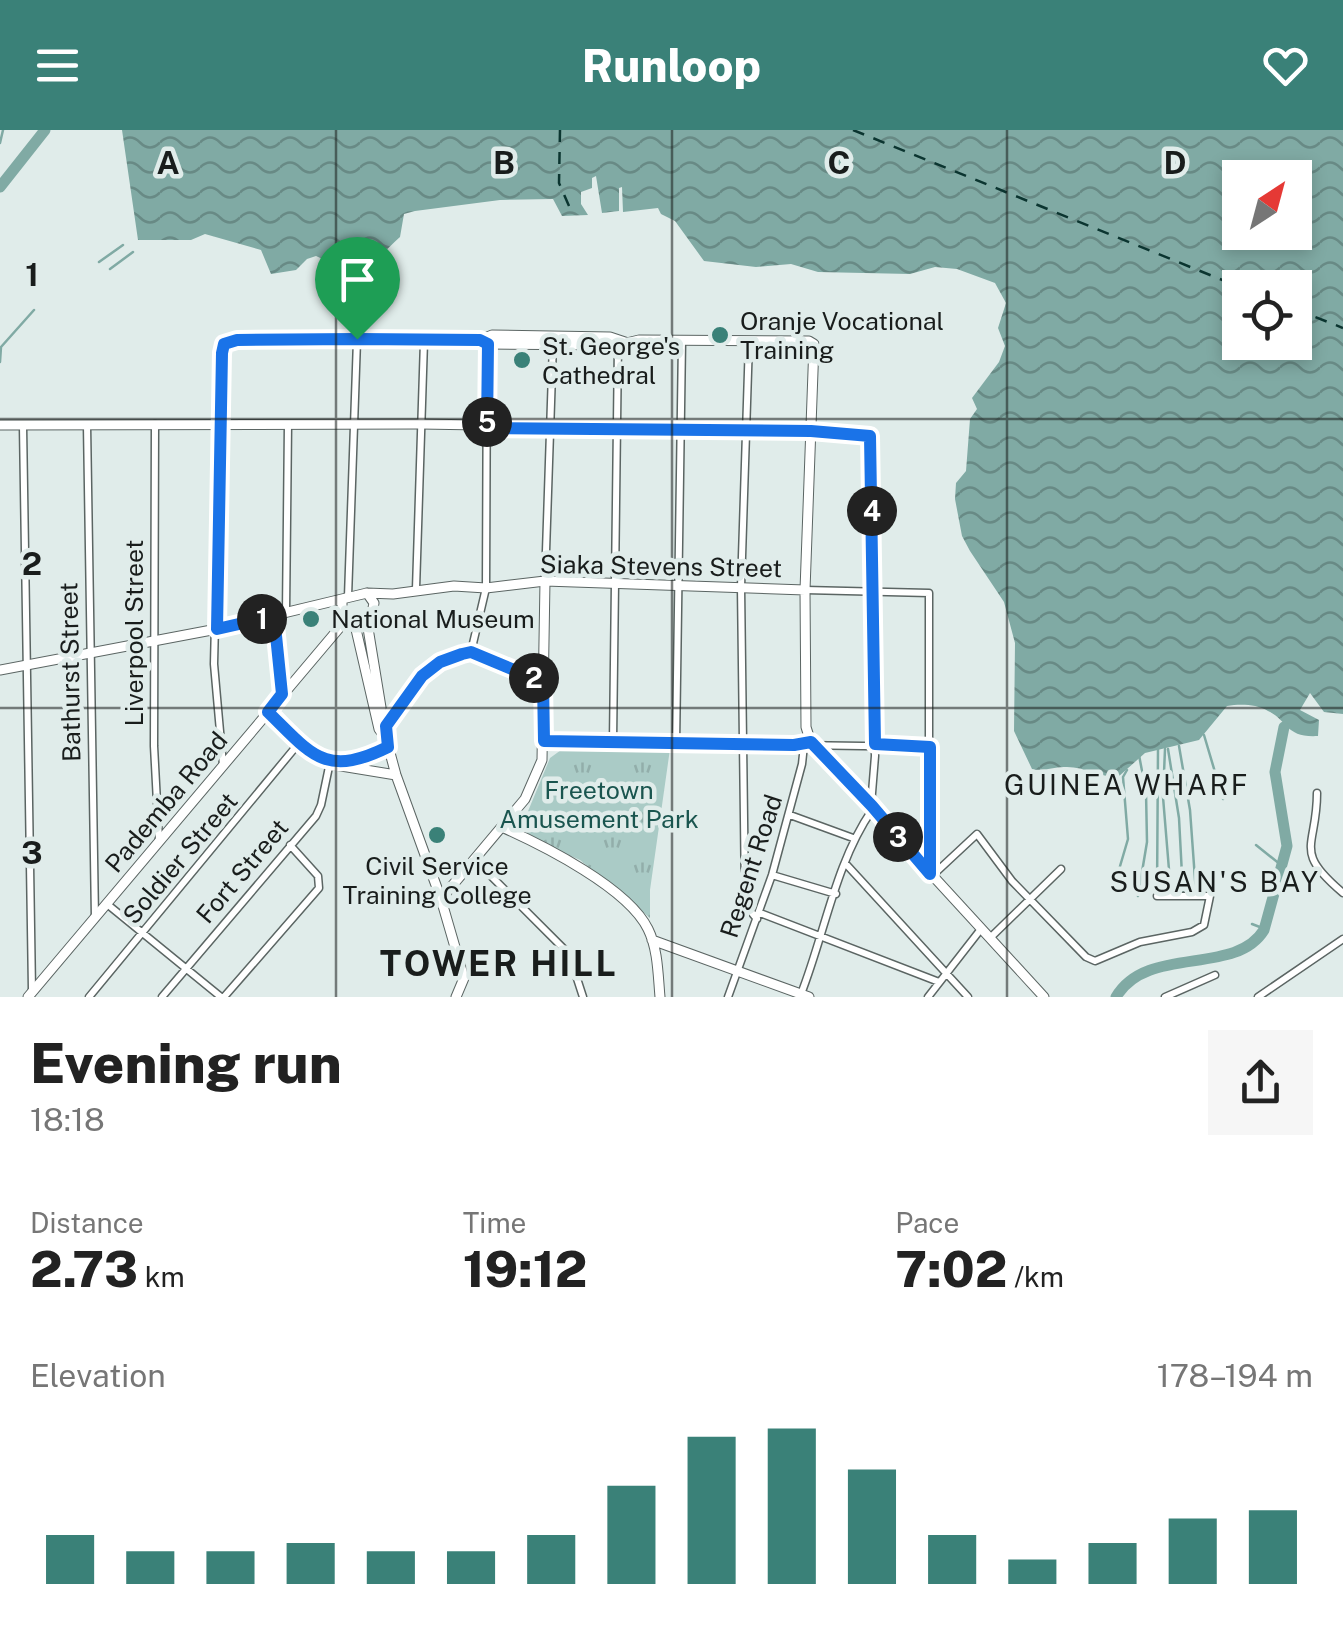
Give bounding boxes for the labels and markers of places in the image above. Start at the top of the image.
pin [315,237,400,340]
place label: Oranje Vocational Training [740,306,944,365]
marker: Oranje Vocational Training [709,324,731,346]
place label: St. George's Cathedral [542,331,680,390]
marker: St. George's Cathedral [511,349,533,371]
pin: 5 [462,397,512,447]
pin: 4 [847,486,897,536]
pin: 1 [237,594,287,644]
place label: National Museum [331,604,535,634]
marker: National Museum [300,608,322,630]
pin: 2 [509,653,559,703]
pin: 3 [873,812,923,862]
marker: Civil Service Training College [426,824,448,846]
place label: Civil Service Training College [342,851,532,910]

